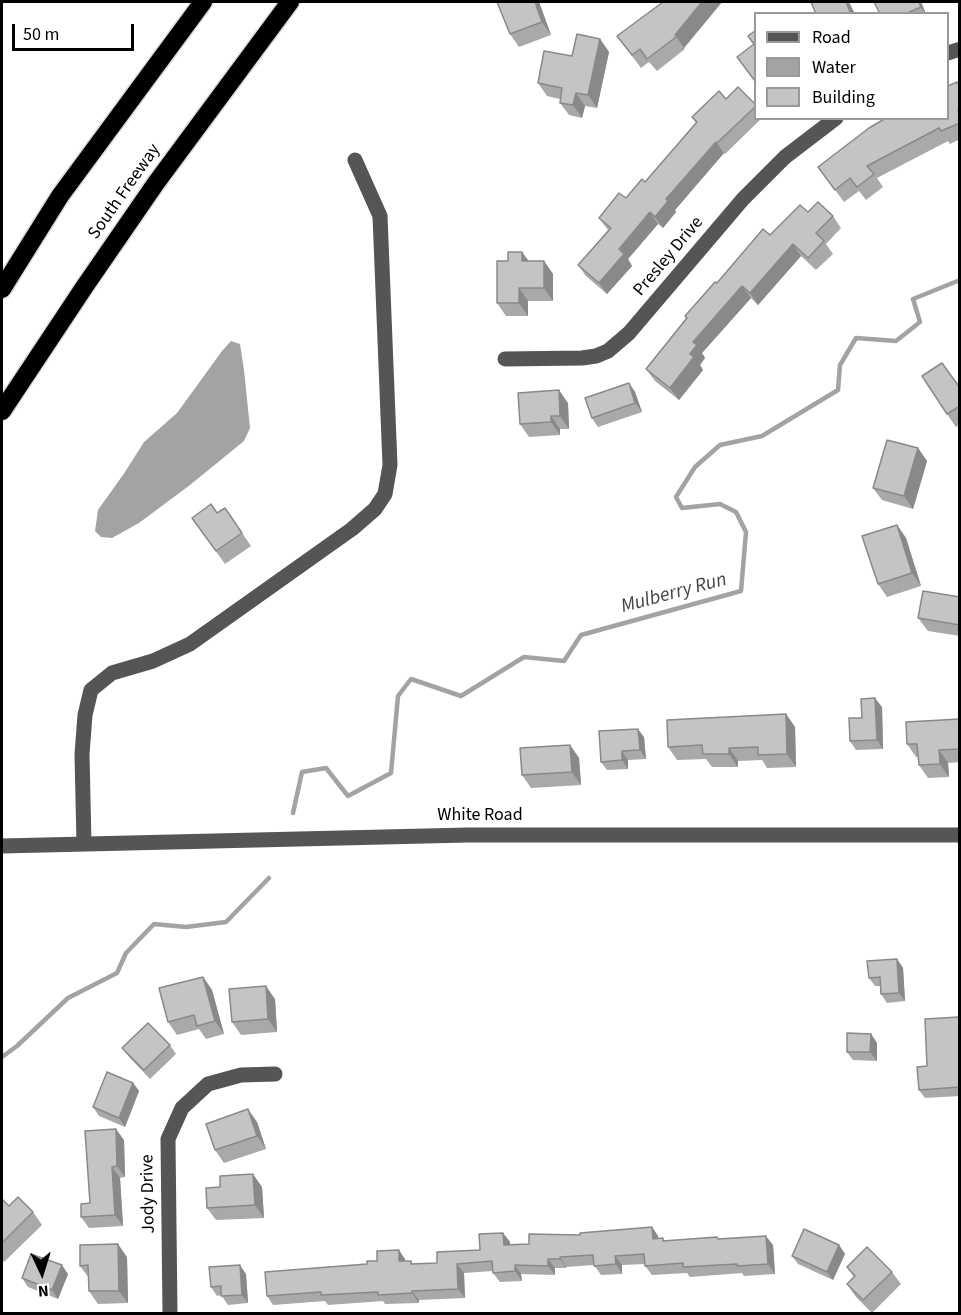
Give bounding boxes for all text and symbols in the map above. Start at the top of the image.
scale bar [15,12,136,50]
legend [754,12,949,120]
text: 50 m [23,22,59,47]
text: Road [812,25,851,50]
text: Water [812,55,856,80]
text: Building [812,85,875,110]
street label: South Freeway [84,140,166,244]
street label: Presley Drive [629,213,709,301]
water label: Mulberry Run [618,568,730,620]
street label: White Road [437,805,523,827]
street label: Jody Drive [138,1154,160,1234]
north arrow [12,1243,72,1303]
text: N [37,1280,49,1302]

